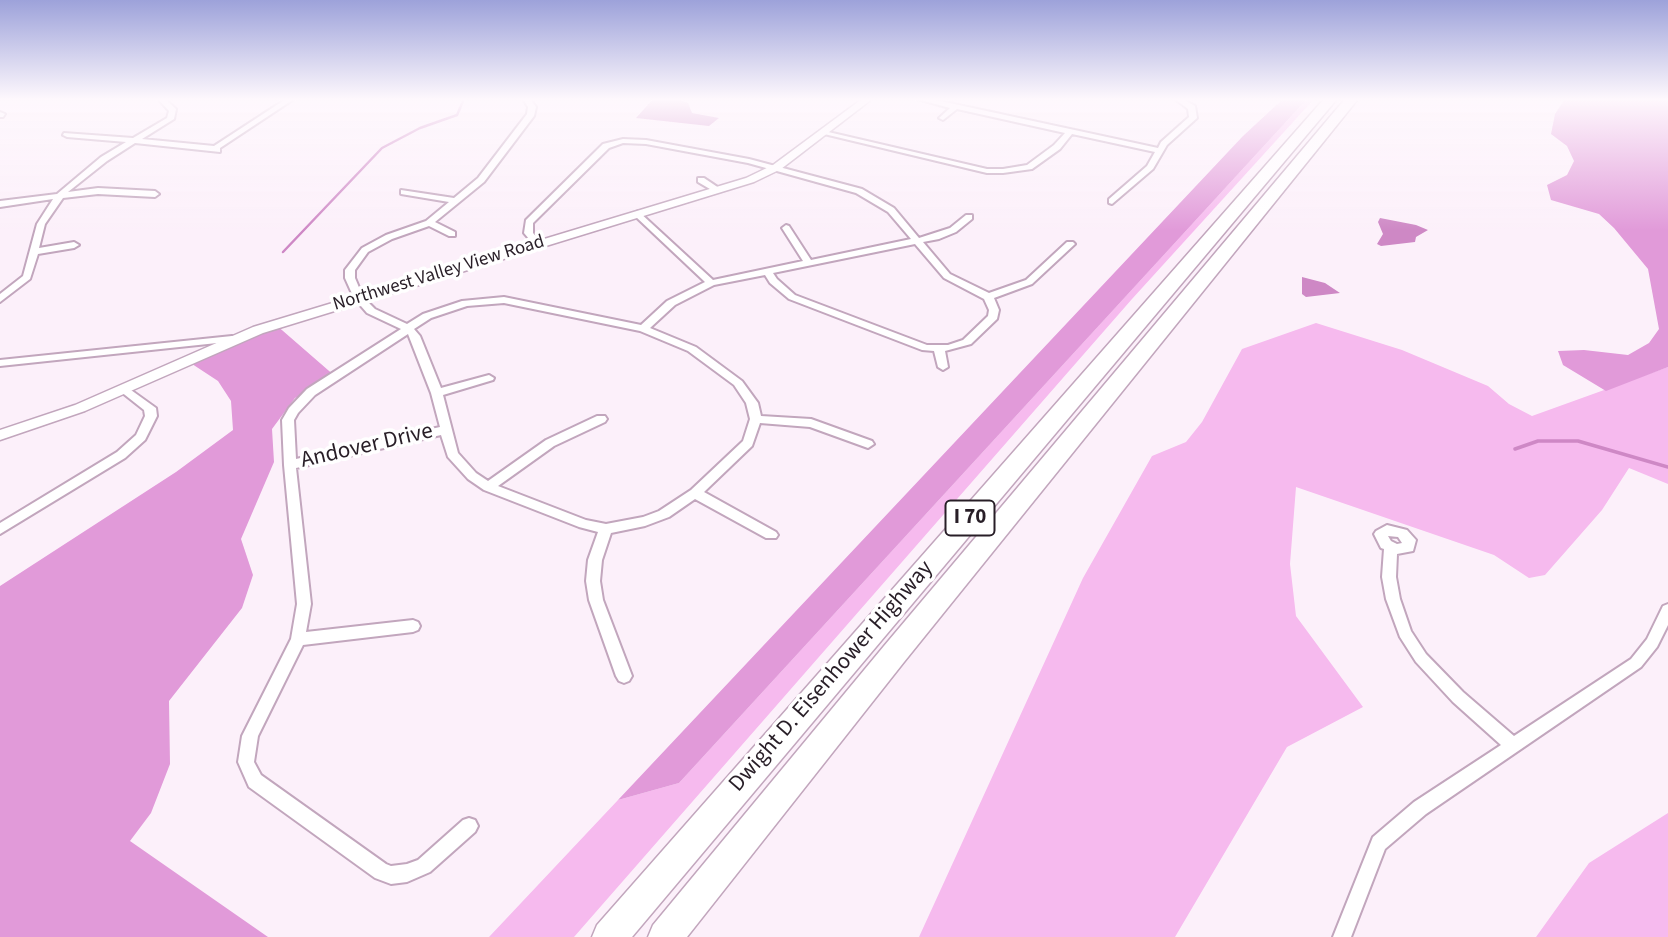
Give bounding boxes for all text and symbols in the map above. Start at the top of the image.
street label: Northwest Valley View Road [331,231,547,317]
street label: Andover Drive [298,418,436,476]
road number: I 70 [946,500,995,536]
street label: Dwight D. Eisenhower Highway [724,556,940,798]

